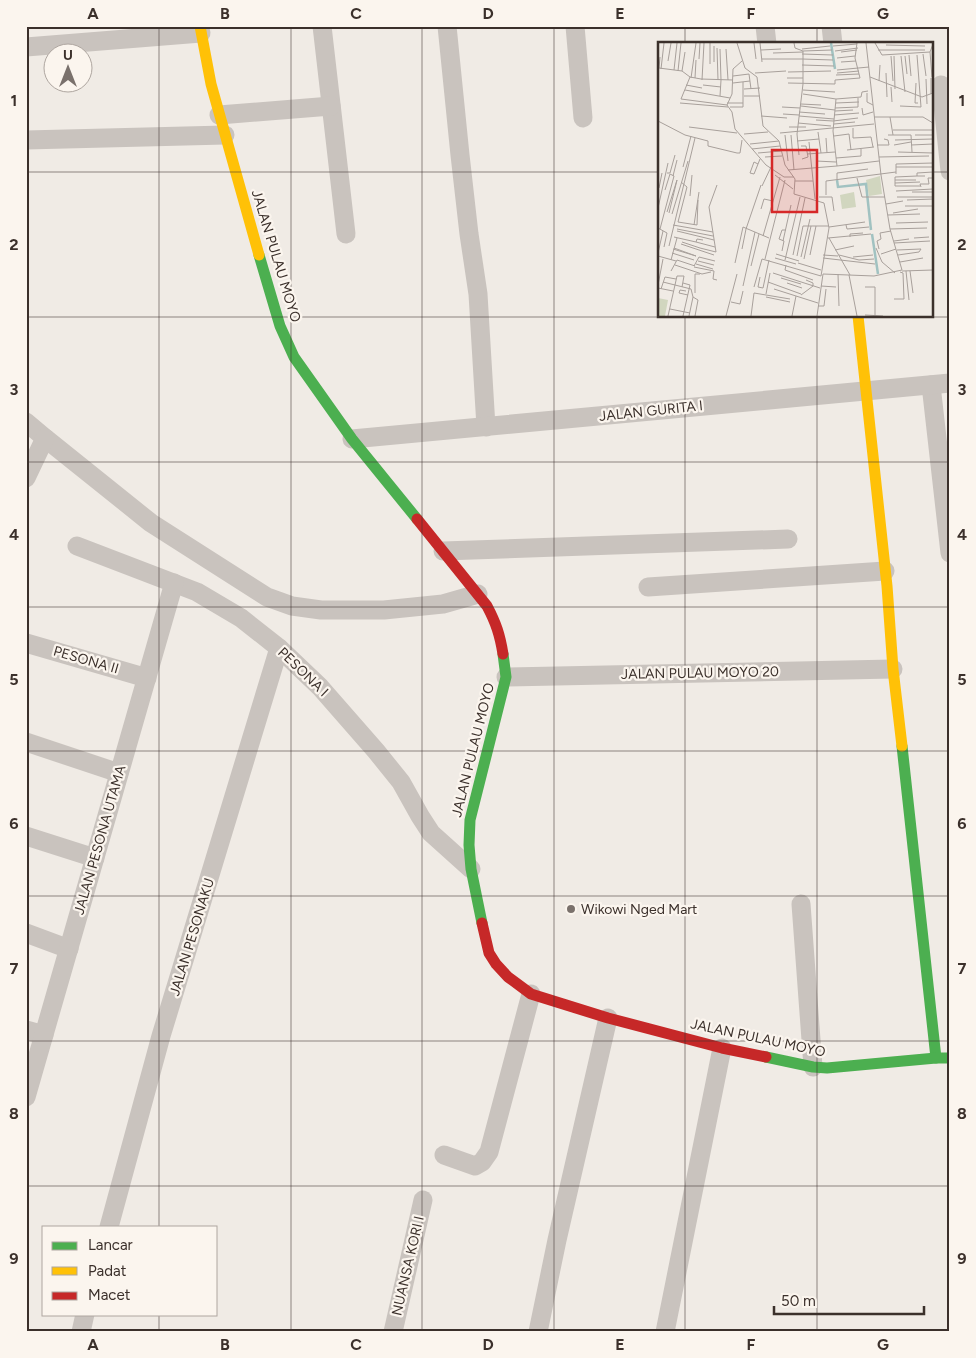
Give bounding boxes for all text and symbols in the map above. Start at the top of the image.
text: A [87,4,99,23]
text: B [220,4,230,23]
text: C [350,4,362,23]
text: D [482,4,494,23]
text: E [615,4,625,23]
text: F [747,4,756,23]
text: G [877,4,889,23]
north arrow [42,42,92,92]
inset map [658,42,934,318]
text: U [63,47,73,64]
text: 1 [11,91,17,110]
text: 1 [959,91,965,110]
street label: JALAN PULAU MOYO [248,188,304,324]
text: 2 [9,235,19,254]
text: 2 [957,235,967,254]
text: 3 [10,380,19,399]
text: 3 [958,380,967,399]
street label: JALAN GURITA I [598,397,704,425]
text: 4 [9,525,19,544]
text: 4 [957,525,967,544]
street label: PESONA II [51,643,121,677]
street label: PESONA I [274,644,332,700]
street label: JALAN PULAU MOYO 20 [621,663,779,683]
text: 5 [9,670,19,689]
text: 5 [957,670,967,689]
street label: JALAN PULAU MOYO [448,681,498,819]
street label: JALAN PESONA UTAMA [71,763,130,917]
text: 6 [9,814,19,833]
text: 6 [957,814,967,833]
street label: JALAN PESONAKU [166,876,218,998]
place label: Wikowi Nged Mart [581,901,697,918]
marker: Wikowi Nged Mart [565,903,577,915]
text: 7 [10,959,19,978]
text: 7 [958,959,967,978]
street label: JALAN PULAU MOYO [689,1015,827,1061]
text: 8 [9,1104,19,1123]
text: 8 [957,1104,967,1123]
street label: NUANSA KORI I [388,1214,428,1318]
legend [42,1226,218,1316]
text: Lancar [88,1236,133,1254]
text: 9 [9,1249,19,1268]
text: 9 [957,1249,967,1268]
text: Padat [88,1262,127,1280]
scale bar [774,1283,924,1315]
text: Macet [88,1286,131,1304]
text: 50 m [781,1292,816,1310]
text: A [87,1335,99,1354]
text: B [220,1335,230,1354]
text: C [350,1335,362,1354]
text: D [482,1335,494,1354]
text: E [615,1335,625,1354]
text: F [747,1335,756,1354]
text: G [877,1335,889,1354]

